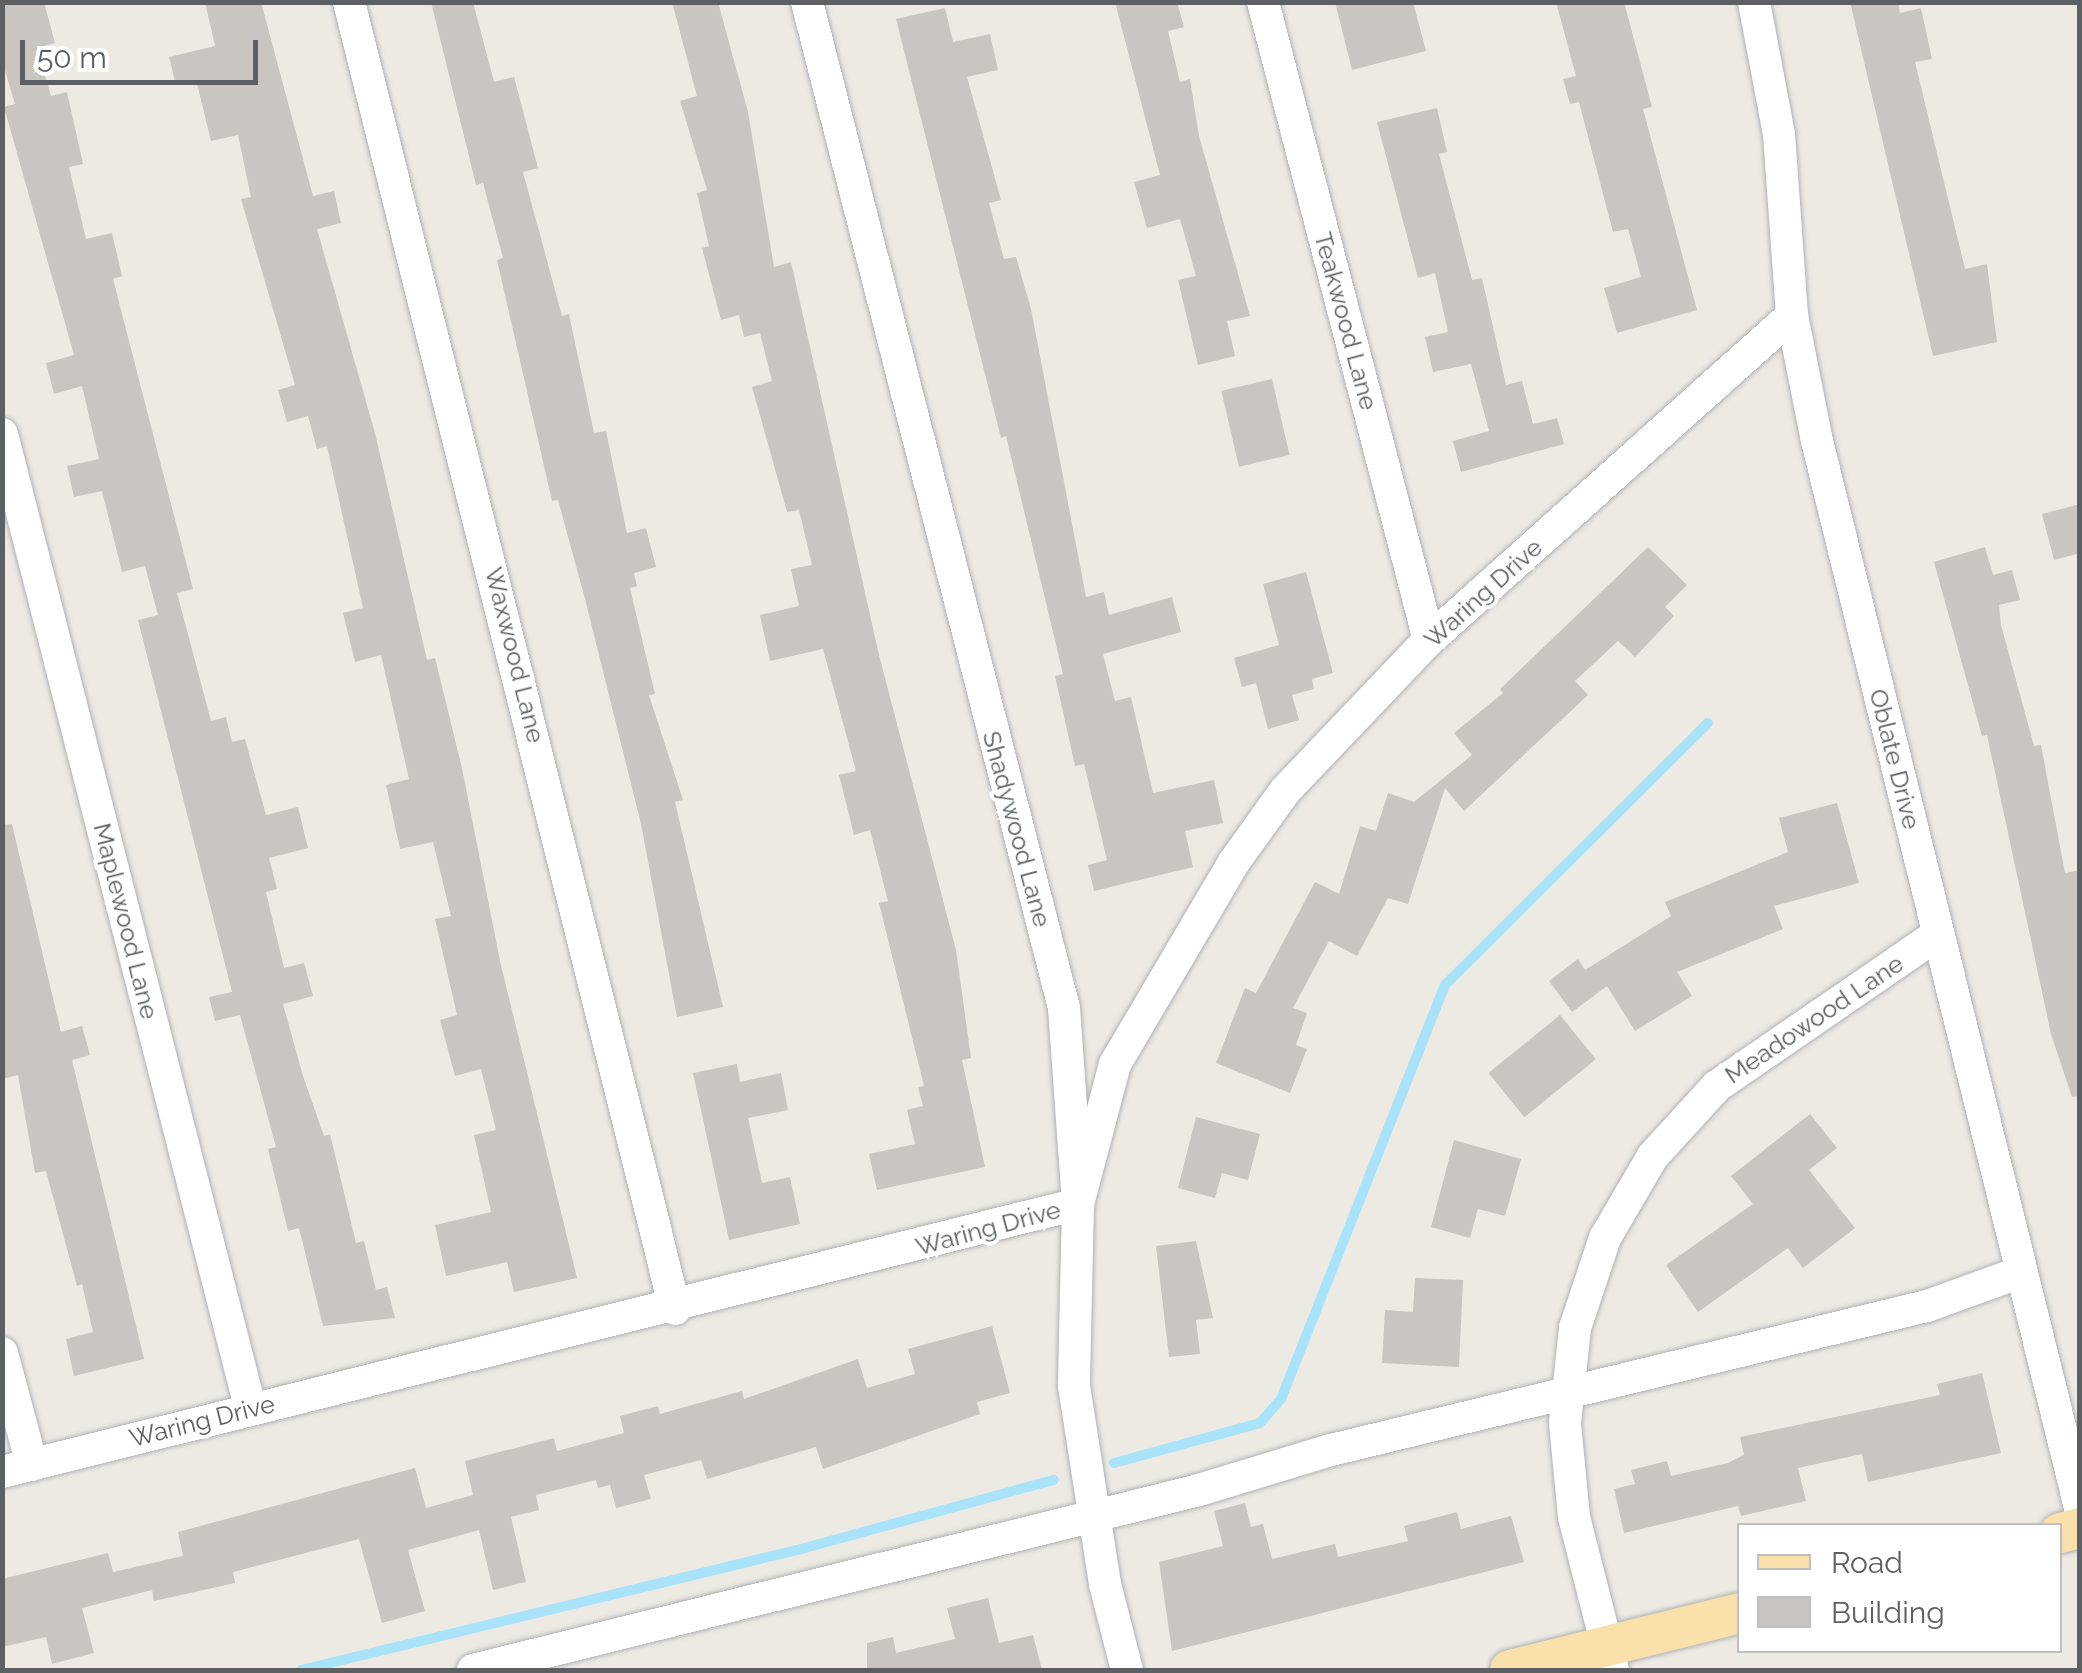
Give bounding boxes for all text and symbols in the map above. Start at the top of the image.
scale bar [25,20,262,82]
text: 50 m [37,40,107,75]
street label: Teakwood Lane [1308,229,1384,413]
street label: Waring Drive [1418,532,1548,654]
street label: Waxwood Lane [479,564,551,746]
street label: Oblate Drive [1863,686,1927,832]
street label: Shadywood Lane [976,728,1058,930]
street label: Maplewood Lane [87,820,165,1022]
street label: Meadowood Lane [1719,948,1909,1090]
street label: Waring Drive [912,1194,1064,1262]
street label: Waring Drive [126,1388,278,1454]
legend [1737,1523,2062,1653]
text: Road [1831,1545,1903,1580]
text: Building [1831,1595,1945,1630]

